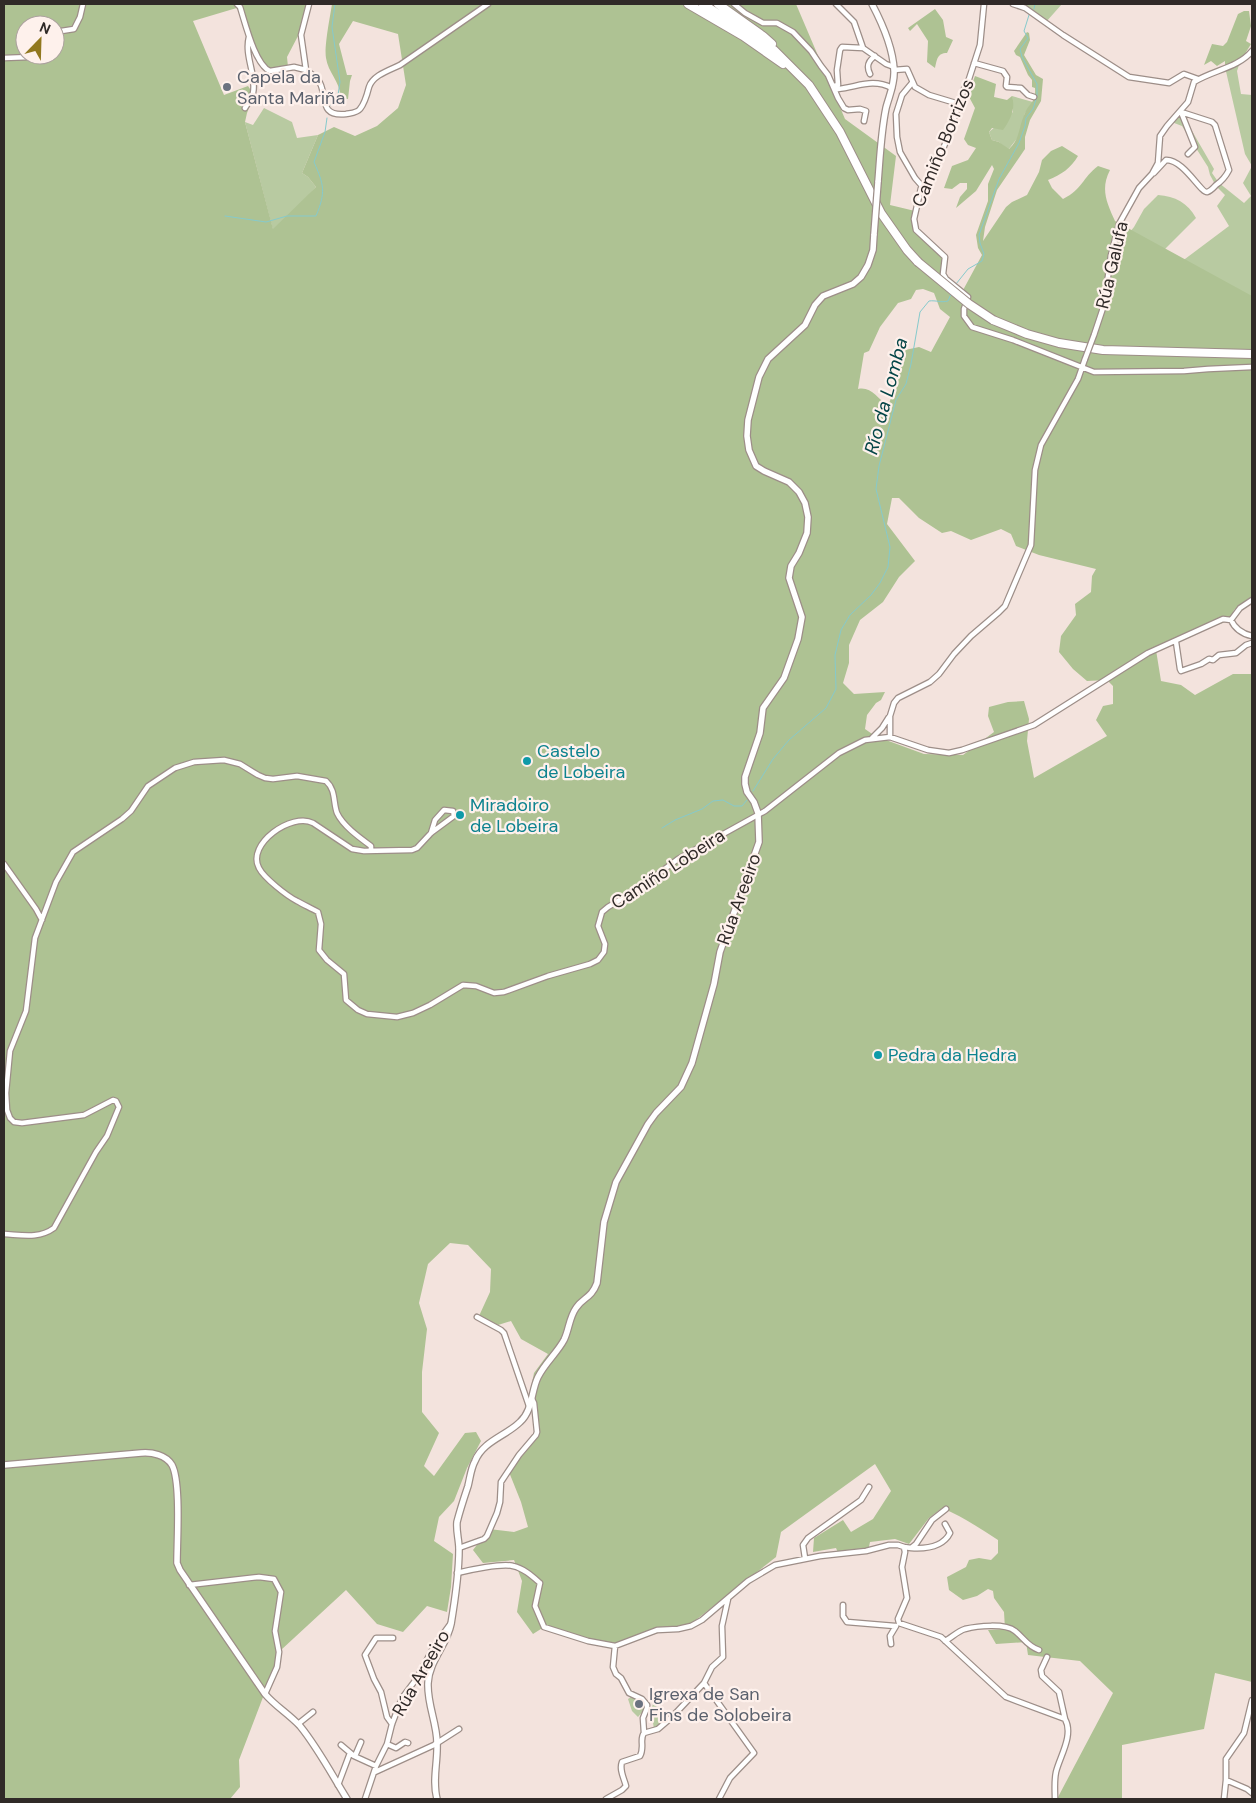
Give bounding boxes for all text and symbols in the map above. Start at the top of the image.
north arrow [15,15,65,65]
text: N [37,18,53,38]
place label: Capela da Santa Mariña [237,65,345,110]
street label: Camiño Borrizos [906,75,980,211]
marker: Capela da Santa Mariña [221,81,233,93]
street label: Rúa Galufa [1090,219,1134,311]
water label: Río da Lomba [858,335,914,457]
place label: Castelo de Lobeira [537,739,625,784]
marker: Castelo de Lobeira [521,755,533,767]
place label: Miradoiro de Lobeira [470,793,558,838]
marker: Miradoiro de Lobeira [454,809,466,821]
street label: Camiño Lobeira [607,823,729,915]
street label: Rúa Areeiro [711,850,767,948]
place label: Pedra da Hedra [888,1043,1017,1067]
marker: Pedra da Hedra [872,1049,884,1061]
street label: Rúa Areeiro [387,1626,455,1720]
place label: Igrexa de San Fins de Solobeira [649,1682,791,1727]
marker: Igrexa de San Fins de Solobeira [633,1698,645,1710]

